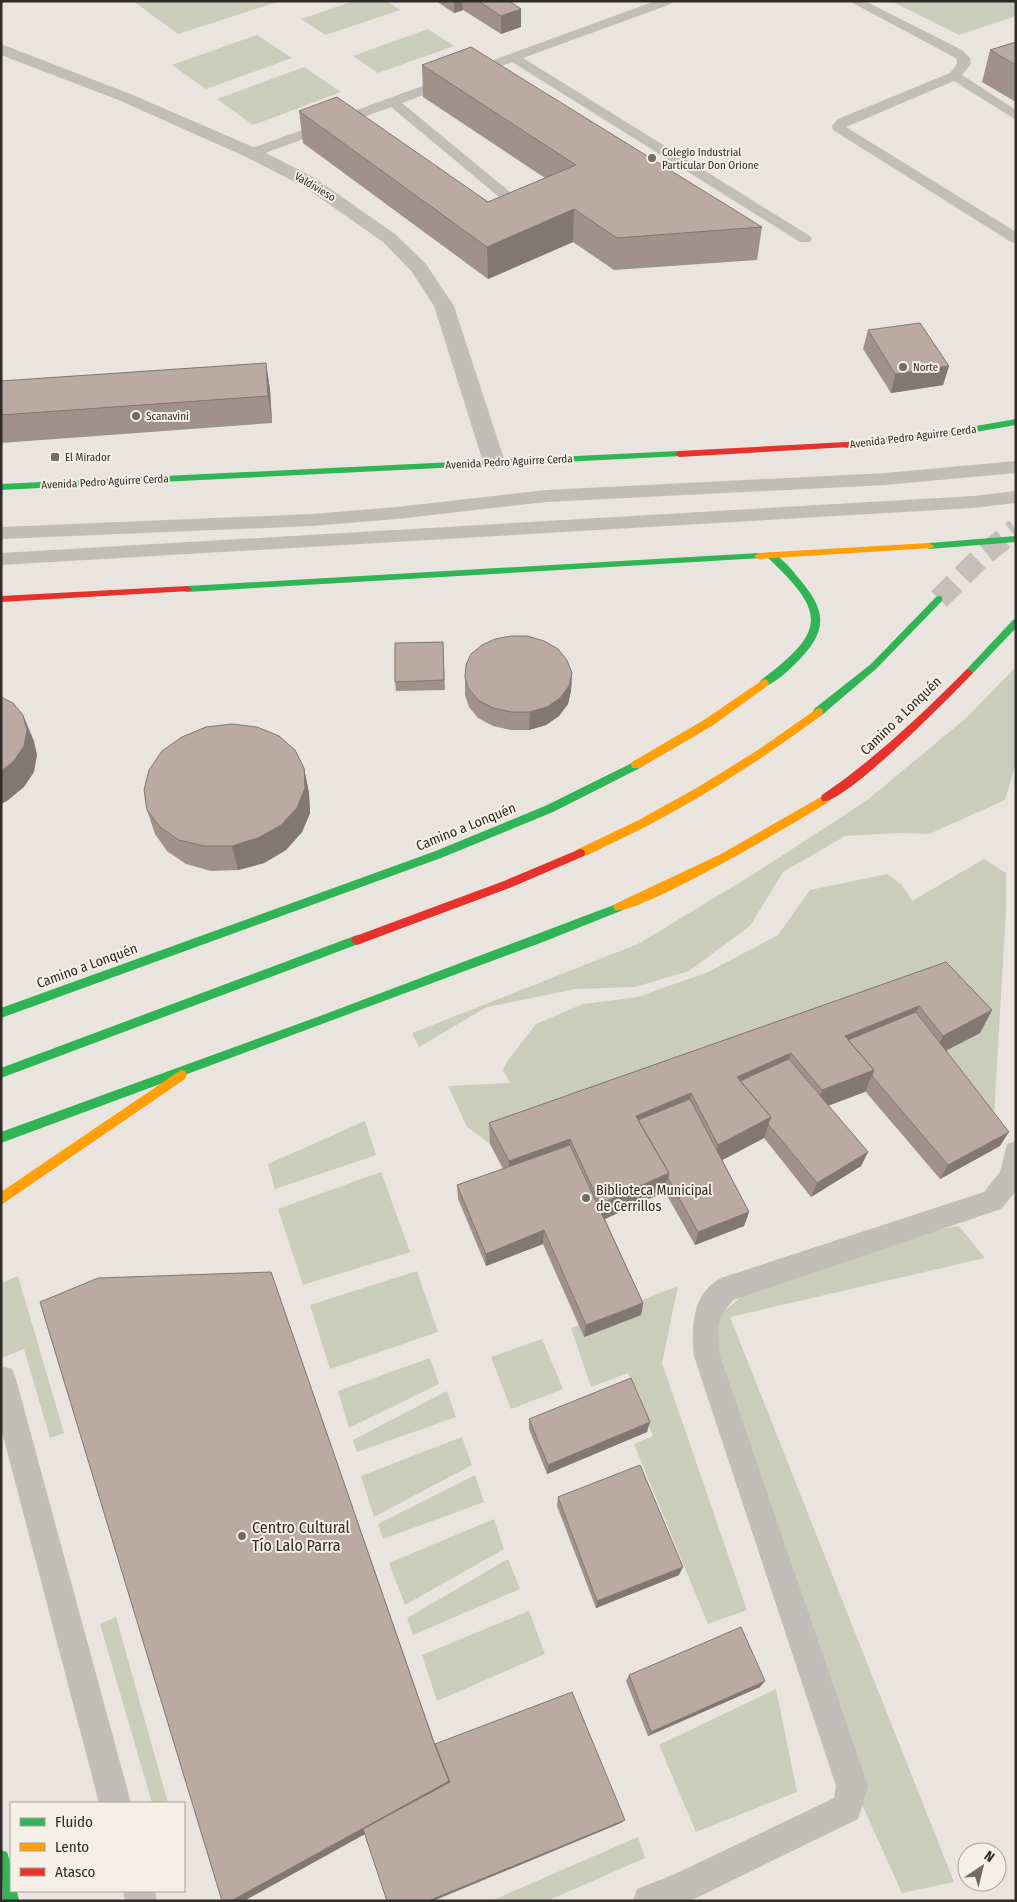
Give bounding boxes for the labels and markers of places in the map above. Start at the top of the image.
place label: Colegio Industrial Particular Don Orione [662,146,759,172]
marker: Colegio Industrial Particular Don Orione [646,152,658,164]
marker: Norte [897,361,909,373]
place label: Norte [913,361,938,374]
marker: Scanavini [130,410,142,422]
place label: Scanavini [146,410,189,423]
marker: El Mirador [49,451,61,463]
place label: El Mirador [65,451,111,464]
place label: Biblioteca Municipal de Cerrillos [596,1182,712,1215]
marker: Biblioteca Municipal de Cerrillos [580,1192,592,1204]
place label: Centro Cultural Tío Lalo Parra [252,1518,350,1555]
marker: Centro Cultural Tío Lalo Parra [236,1530,248,1542]

